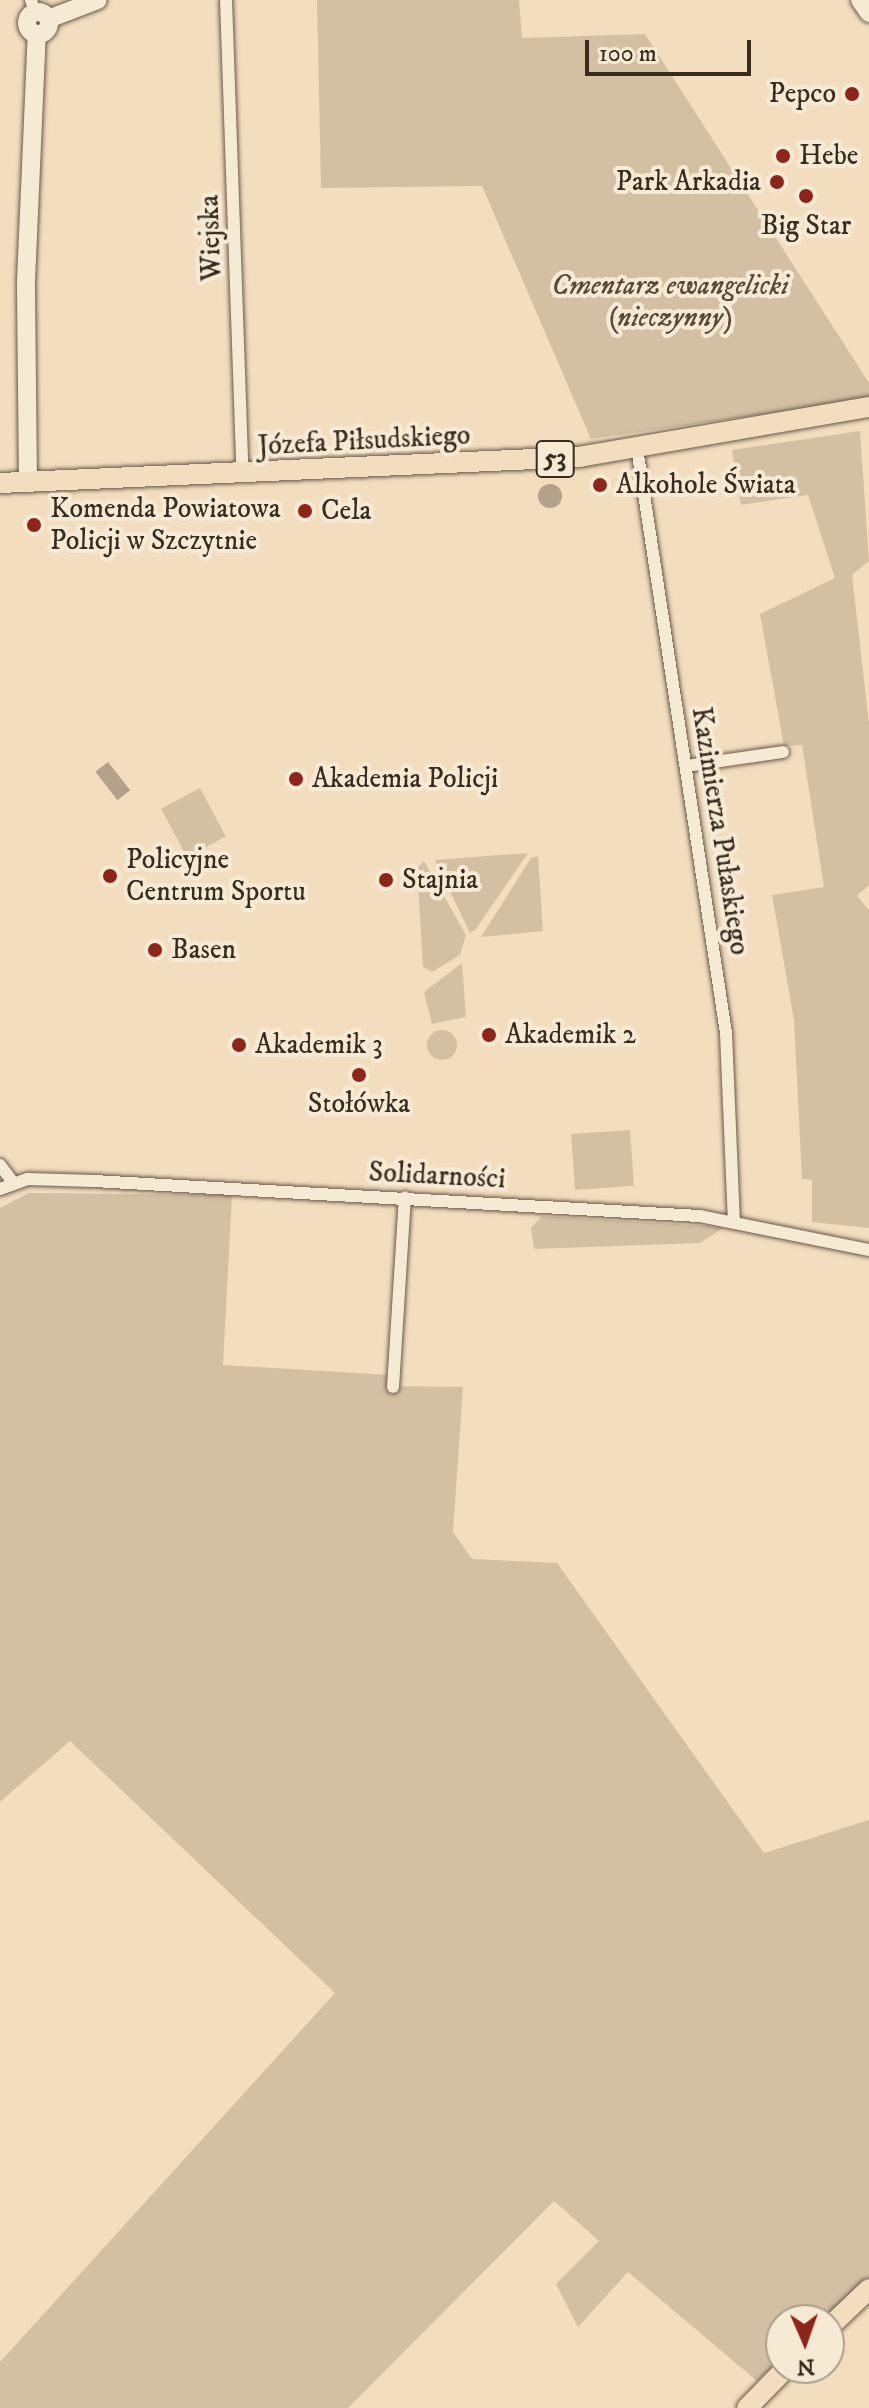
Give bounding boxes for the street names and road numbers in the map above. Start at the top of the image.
street label: Wiejska [193,194,229,282]
street label: Józefa Piłsudskiego [257,419,471,463]
road number: 53 [535,437,575,481]
street label: Kazimierza Pułaskiego [684,705,756,957]
street label: Solidarności [368,1156,506,1196]

